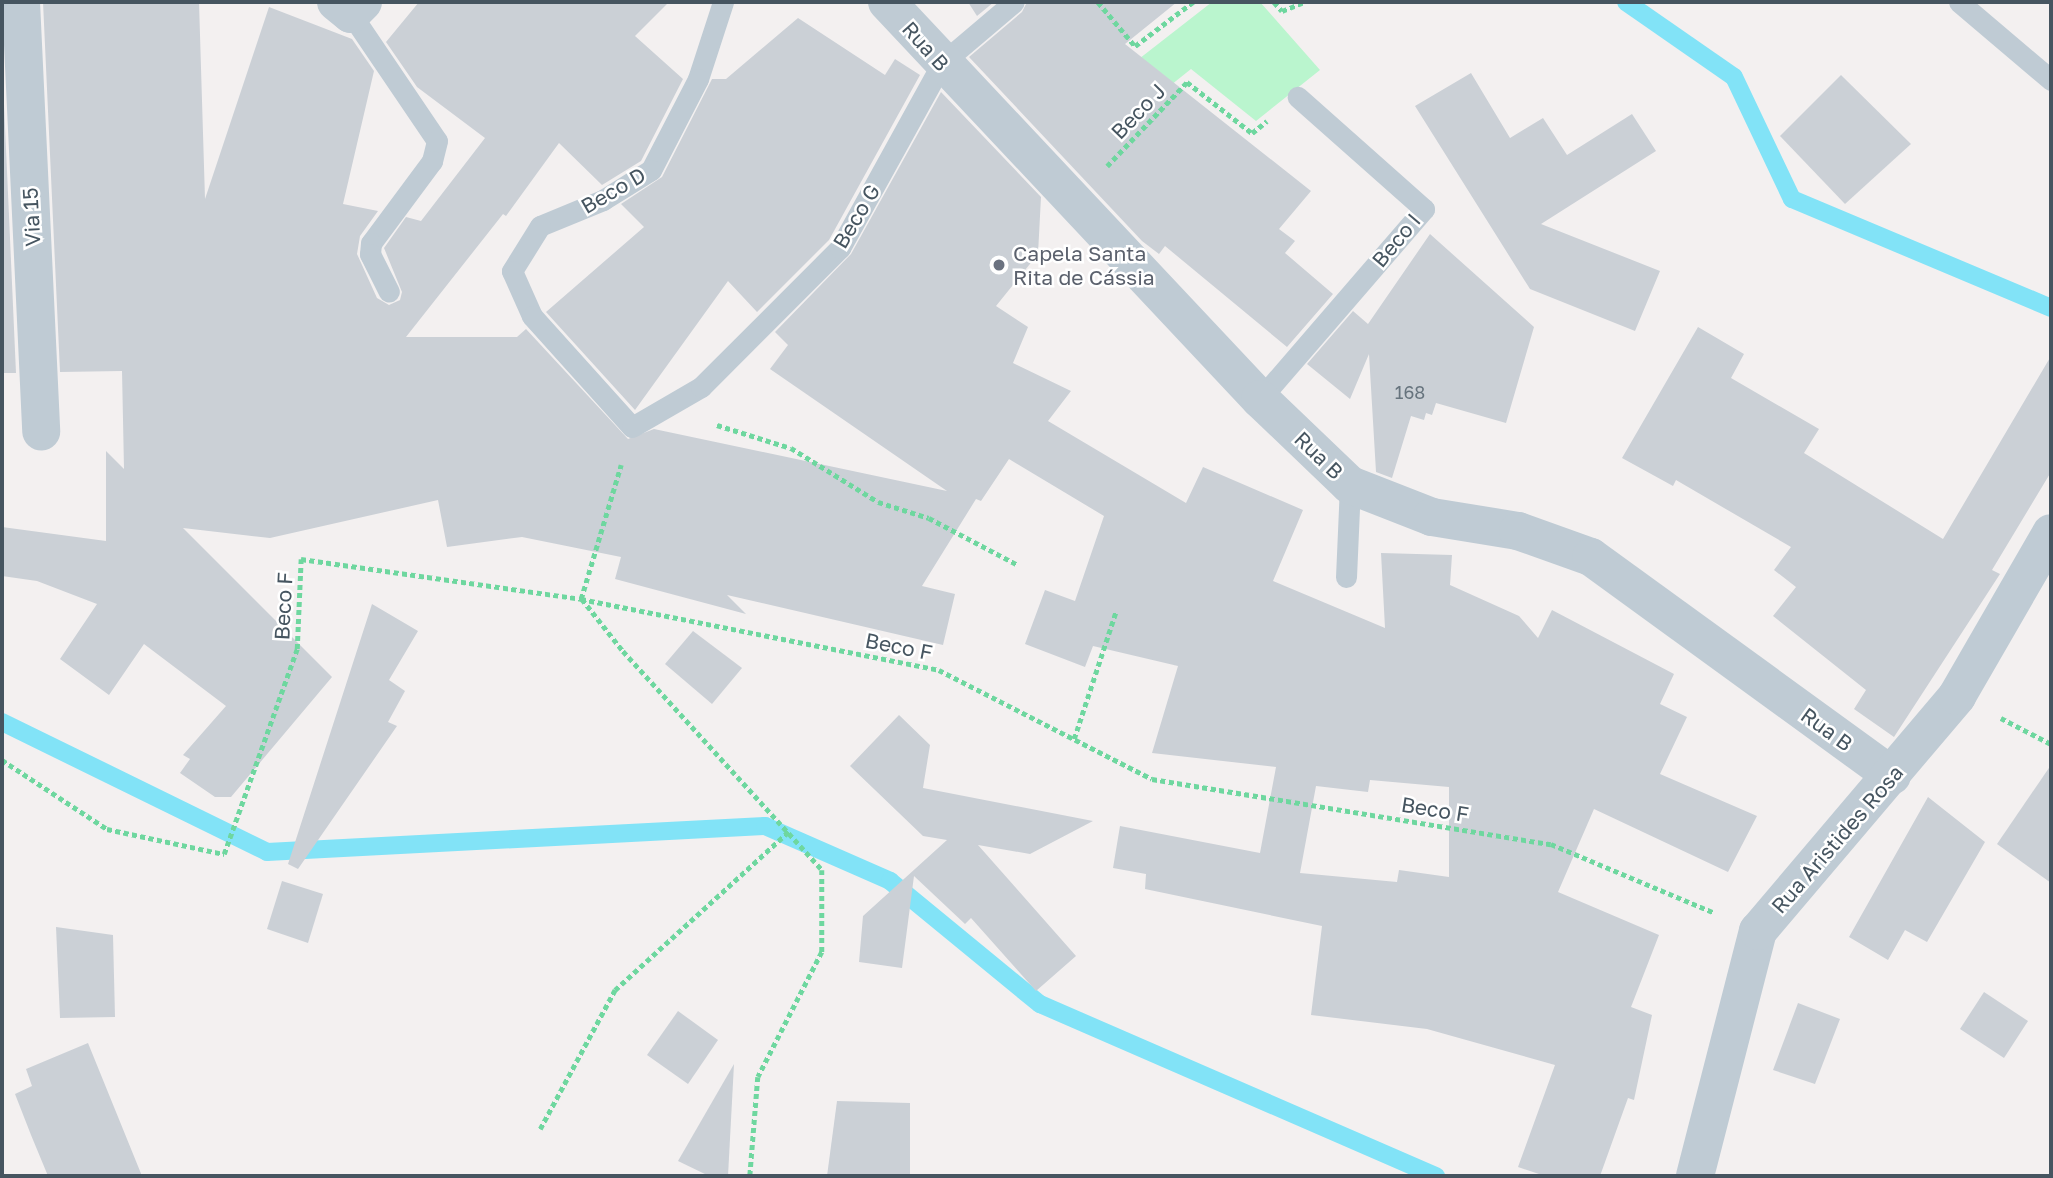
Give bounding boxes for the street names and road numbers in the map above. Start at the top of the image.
street label: Rua B [897,16,955,76]
street label: Beco J [1106,78,1170,144]
street label: Beco D [576,162,650,218]
street label: Beco G [827,179,885,253]
street label: Via 15 [17,187,45,247]
street label: Beco I [1366,208,1426,272]
street label: Rua B [1289,426,1349,484]
street label: Beco F [269,571,297,641]
street label: Beco F [863,627,935,665]
street label: Rua B [1796,702,1858,756]
street label: Rua Aristides Rosa [1766,760,1908,918]
street label: Beco F [1399,791,1471,827]

